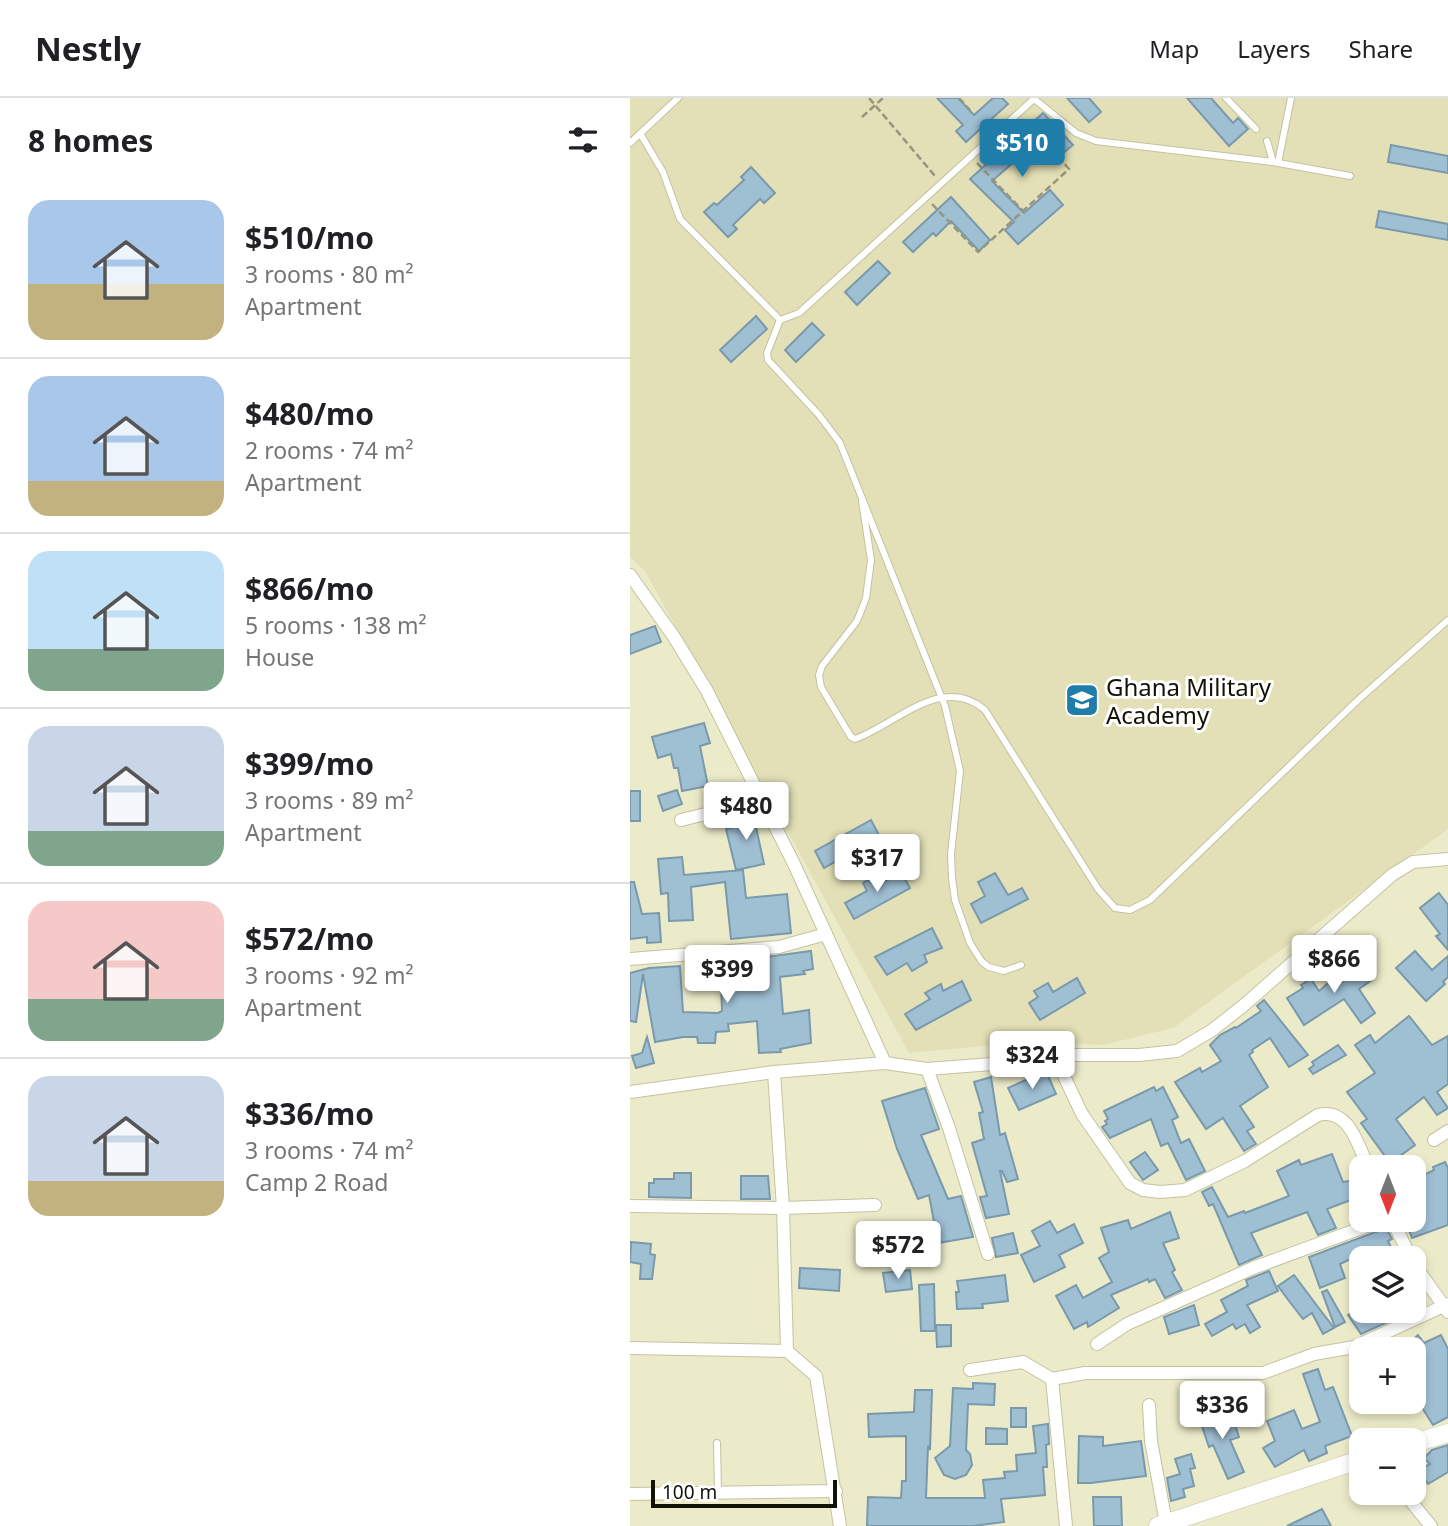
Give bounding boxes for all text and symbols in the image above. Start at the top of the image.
text: Nestly [35,26,141,71]
text: Map [1149,32,1199,65]
text: Layers [1237,32,1311,65]
text: Share [1349,32,1413,65]
text: 8 homes [28,120,153,161]
pin: $510 [981,120,1063,179]
icon: filters [564,121,602,159]
text: $510 [996,126,1048,158]
text: $510/mo [245,217,374,258]
icon: home [84,228,168,312]
text: 3 rooms · 80 m² [245,258,414,290]
text: Apartment [245,290,362,322]
text: $480/mo [245,393,374,434]
icon: home [84,404,168,488]
text: 2 rooms · 74 m² [245,434,414,466]
text: Apartment [245,466,362,498]
text: $866/mo [245,568,374,609]
icon: home [84,579,168,663]
text: 5 rooms · 138 m² [245,609,427,641]
text: House [245,641,314,673]
place label: Ghana Military Academy [1106,670,1272,731]
school or university icon: Ghana Military Academy [1063,681,1101,719]
text: $399/mo [245,743,374,784]
icon: home [84,754,168,838]
pin: $480 [705,782,787,842]
text: 3 rooms · 89 m² [245,784,414,816]
text: $480 [720,789,772,821]
text: Apartment [245,816,362,848]
pin: $317 [836,834,918,894]
text: $317 [851,841,903,873]
text: $572/mo [245,918,374,959]
icon: home [84,929,168,1013]
pin: $866 [1293,936,1375,995]
text: $866 [1308,942,1360,974]
pin: $399 [686,946,768,1005]
text: $399 [701,952,753,984]
text: 3 rooms · 92 m² [245,959,414,991]
text: Apartment [245,991,362,1023]
pin: $324 [991,1032,1073,1091]
text: $324 [1006,1038,1058,1070]
text: $336/mo [245,1093,374,1134]
icon: home [84,1104,168,1188]
text: 3 rooms · 74 m² [245,1134,414,1166]
north arrow [1349,1155,1426,1232]
map controls [1349,1155,1426,1505]
text: Camp 2 Road [245,1166,388,1198]
pin: $572 [857,1222,939,1281]
text: $572 [872,1228,924,1260]
button: layers [1349,1246,1426,1323]
button: + [1349,1337,1426,1414]
pin: $336 [1181,1382,1263,1441]
text: $336 [1196,1388,1248,1420]
button: − [1349,1428,1426,1505]
scale bar [651,1477,836,1509]
text: 100 m [662,1479,717,1505]

